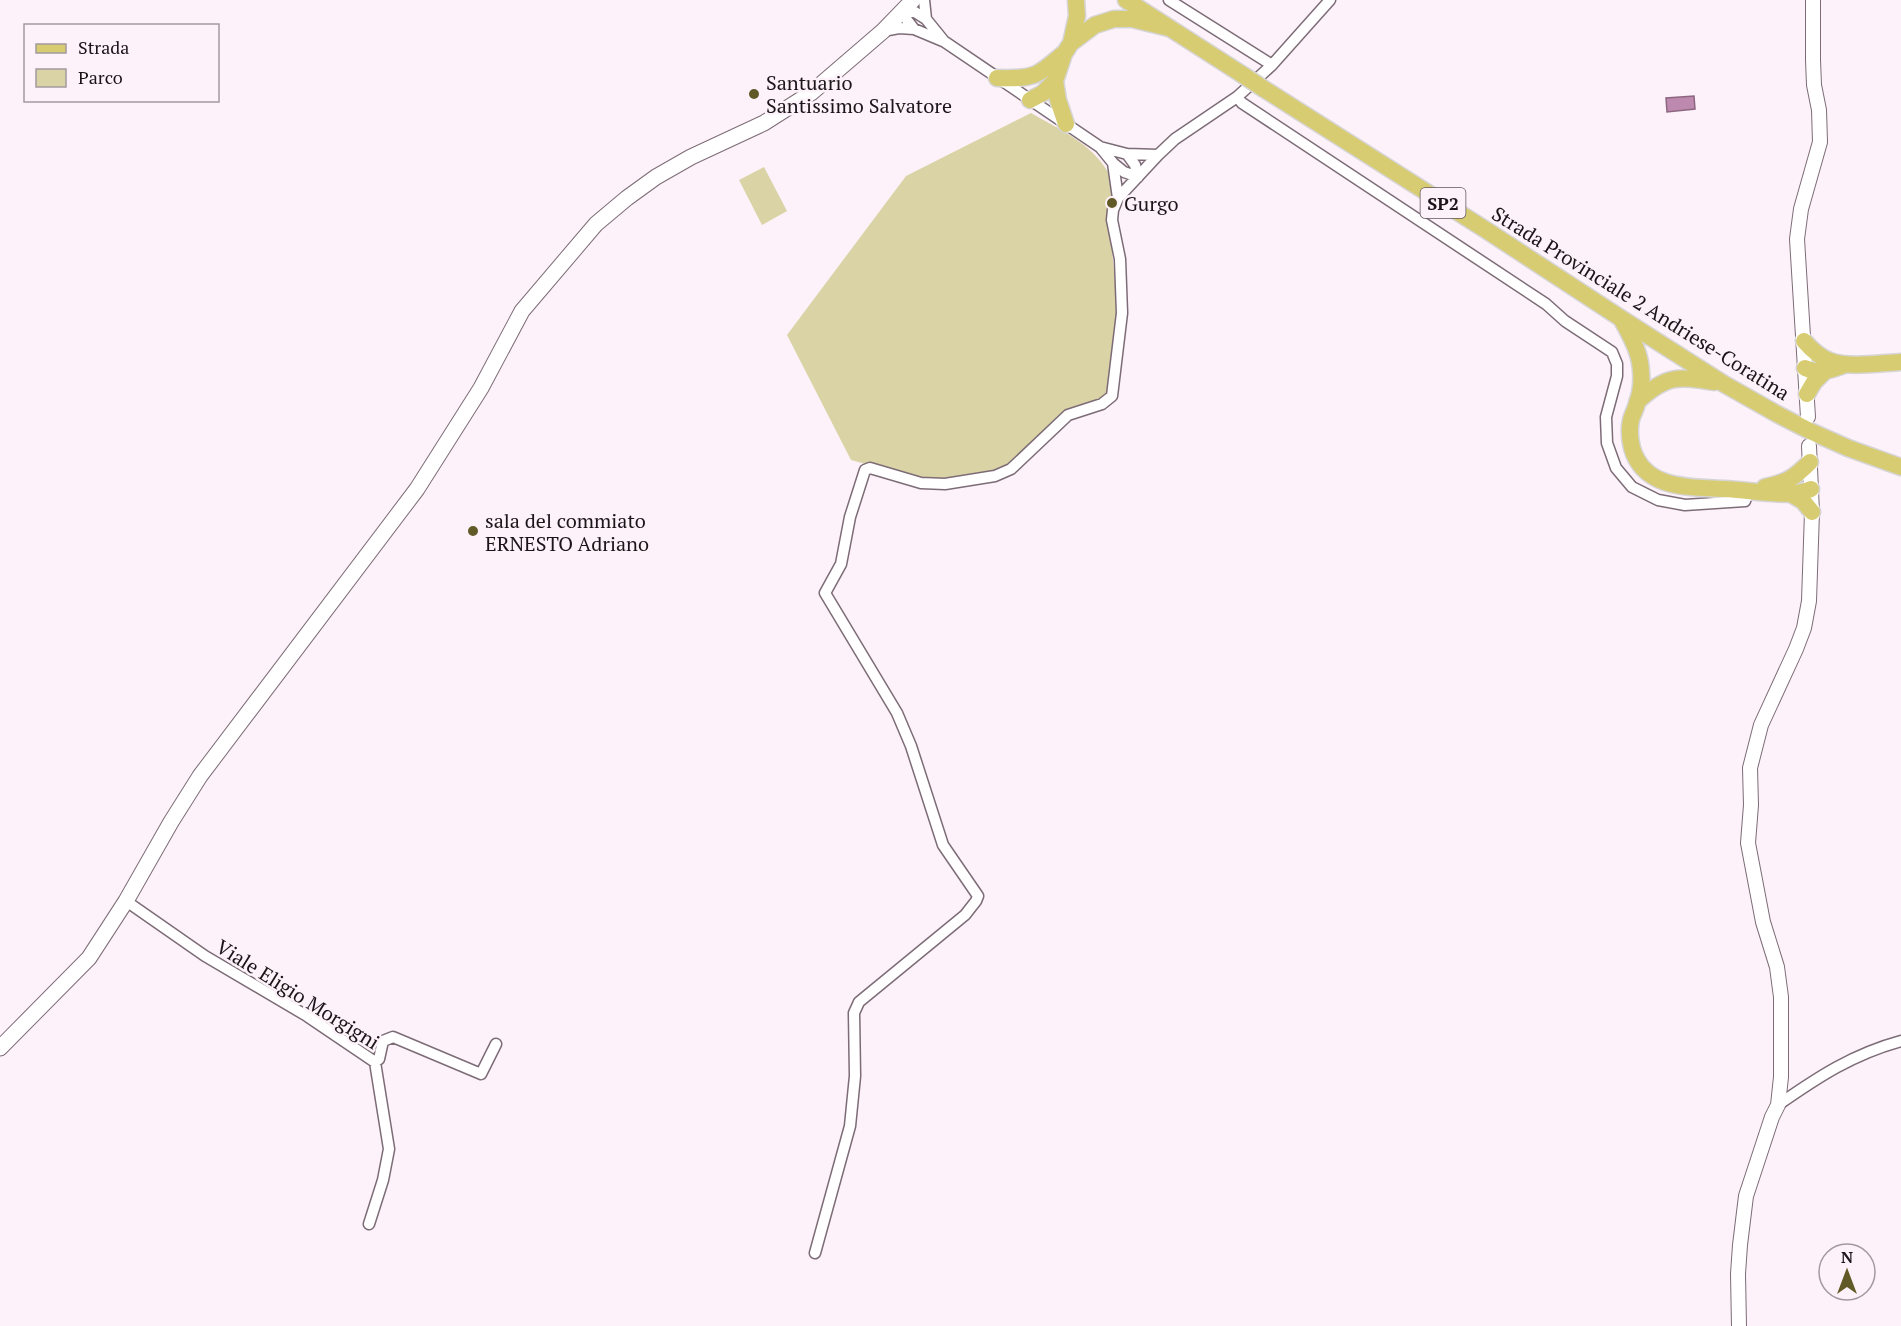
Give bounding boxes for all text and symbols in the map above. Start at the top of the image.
legend [24,24,219,102]
text: Strada [78,35,129,59]
text: Parco [78,65,123,89]
place label: Santuario Santissimo Salvatore [766,69,952,119]
marker: Santuario Santissimo Salvatore [747,87,761,101]
road number: SP2 [1420,188,1466,218]
place label: Gurgo [1124,190,1179,217]
marker: Gurgo [1105,196,1119,210]
street label: Strada Provinciale 2 Andriese-Coratina [1487,200,1795,406]
place label: sala del commiato ERNESTO Adriano [485,507,649,557]
marker: sala del commiato ERNESTO Adriano [466,524,480,538]
street label: Viale Eligio Morgigni [211,933,385,1055]
north arrow [1817,1242,1877,1302]
text: N [1841,1246,1853,1268]

